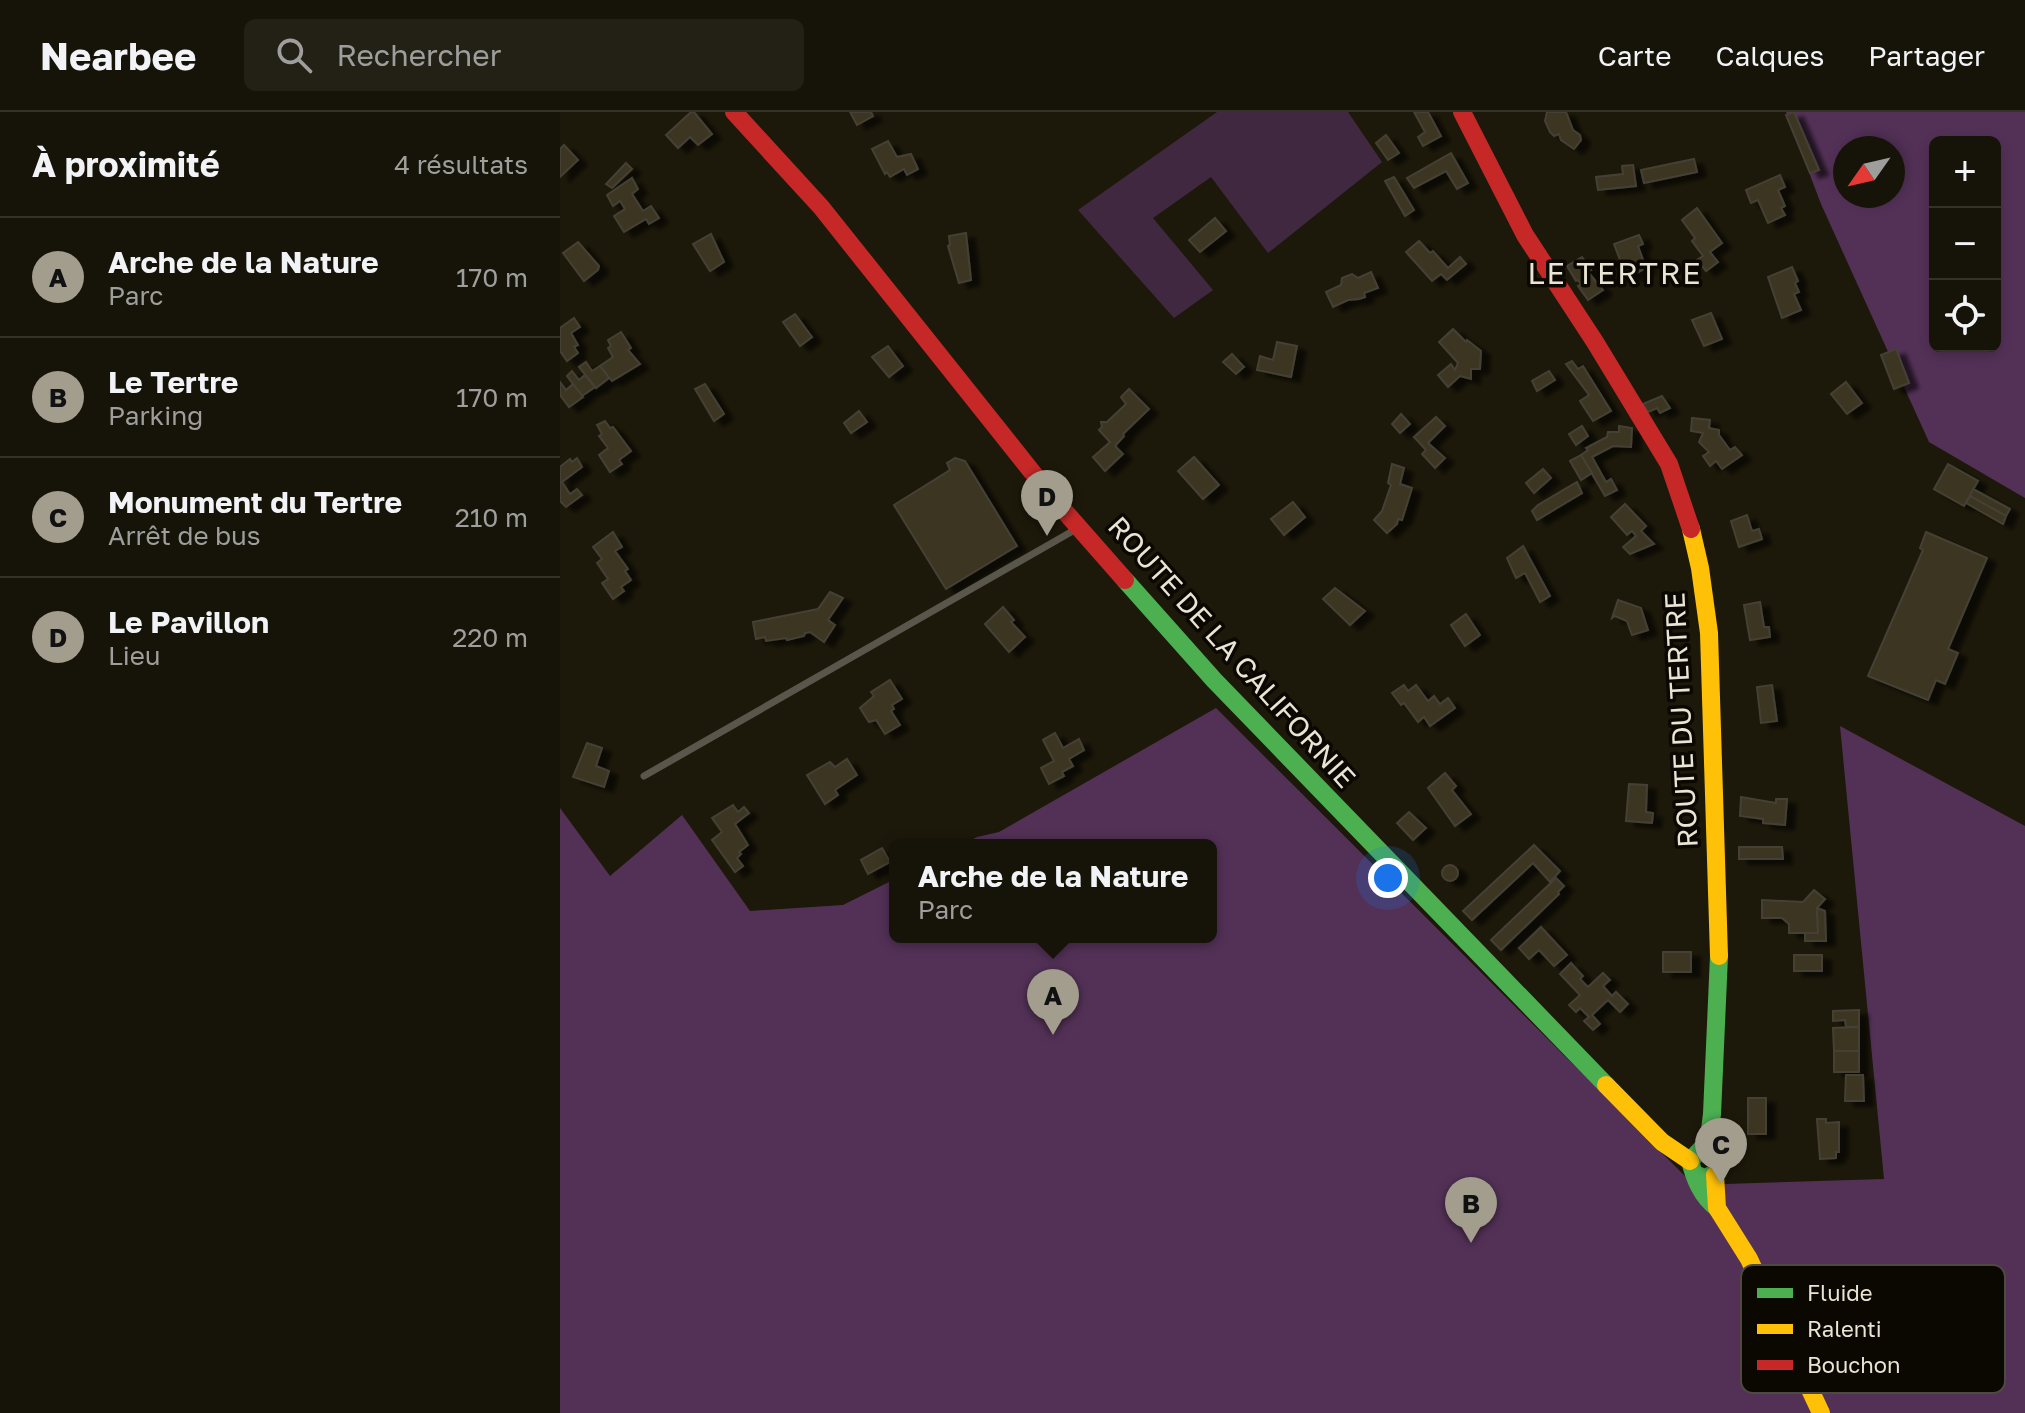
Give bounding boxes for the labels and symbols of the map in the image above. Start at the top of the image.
north arrow [1833,136,1905,208]
district label: LE TERTRE [1527,255,1703,291]
pin: D [1021,470,1073,536]
street label: ROUTE DE LA CALIFORNIE [1102,509,1363,794]
street label: ROUTE DU TERTRE [1657,592,1704,848]
your location [1368,858,1408,898]
pin: A [1027,969,1079,1035]
pin: C [1695,1118,1747,1184]
pin: B [1445,1177,1497,1243]
legend [1741,1265,2005,1393]
text: Fluide [1807,1279,1873,1306]
text: Ralenti [1807,1315,1882,1342]
text: Bouchon [1807,1351,1901,1378]

